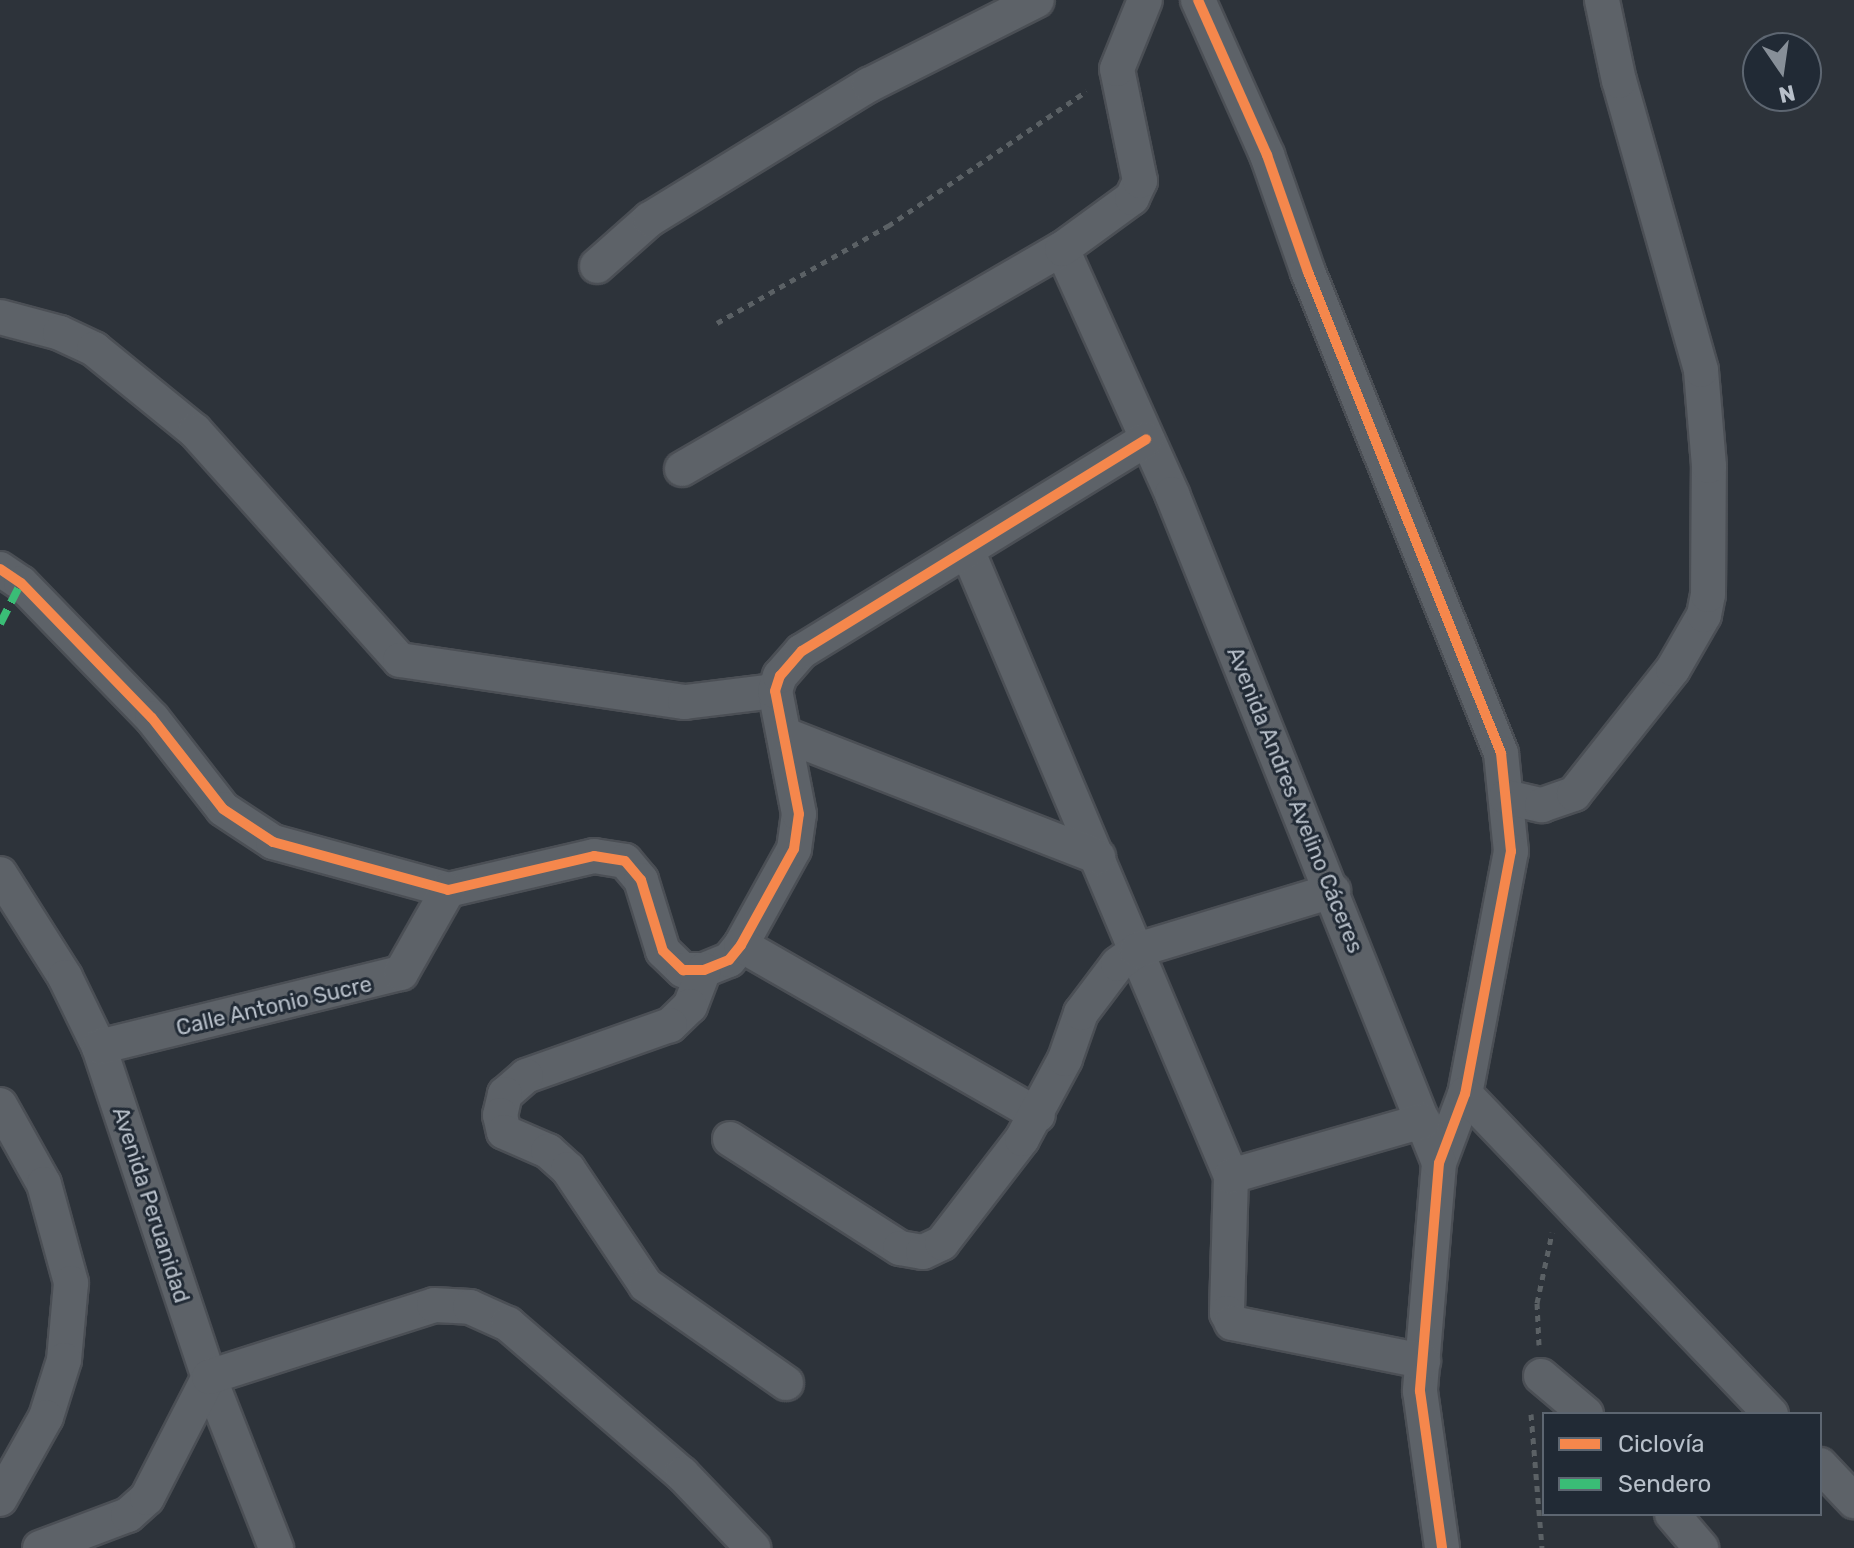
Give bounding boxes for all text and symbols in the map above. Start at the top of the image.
north arrow [1742,32,1822,112]
text: N [1776,79,1798,109]
street label: Avenida Andres Avelino Cáceres [1221,643,1369,957]
street label: Calle Antonio Sucre [173,971,375,1041]
street label: Avenida Peruanidad [107,1104,195,1306]
legend [1542,1412,1822,1516]
text: Ciclovía [1618,1430,1705,1458]
text: Sendero [1618,1470,1711,1498]

